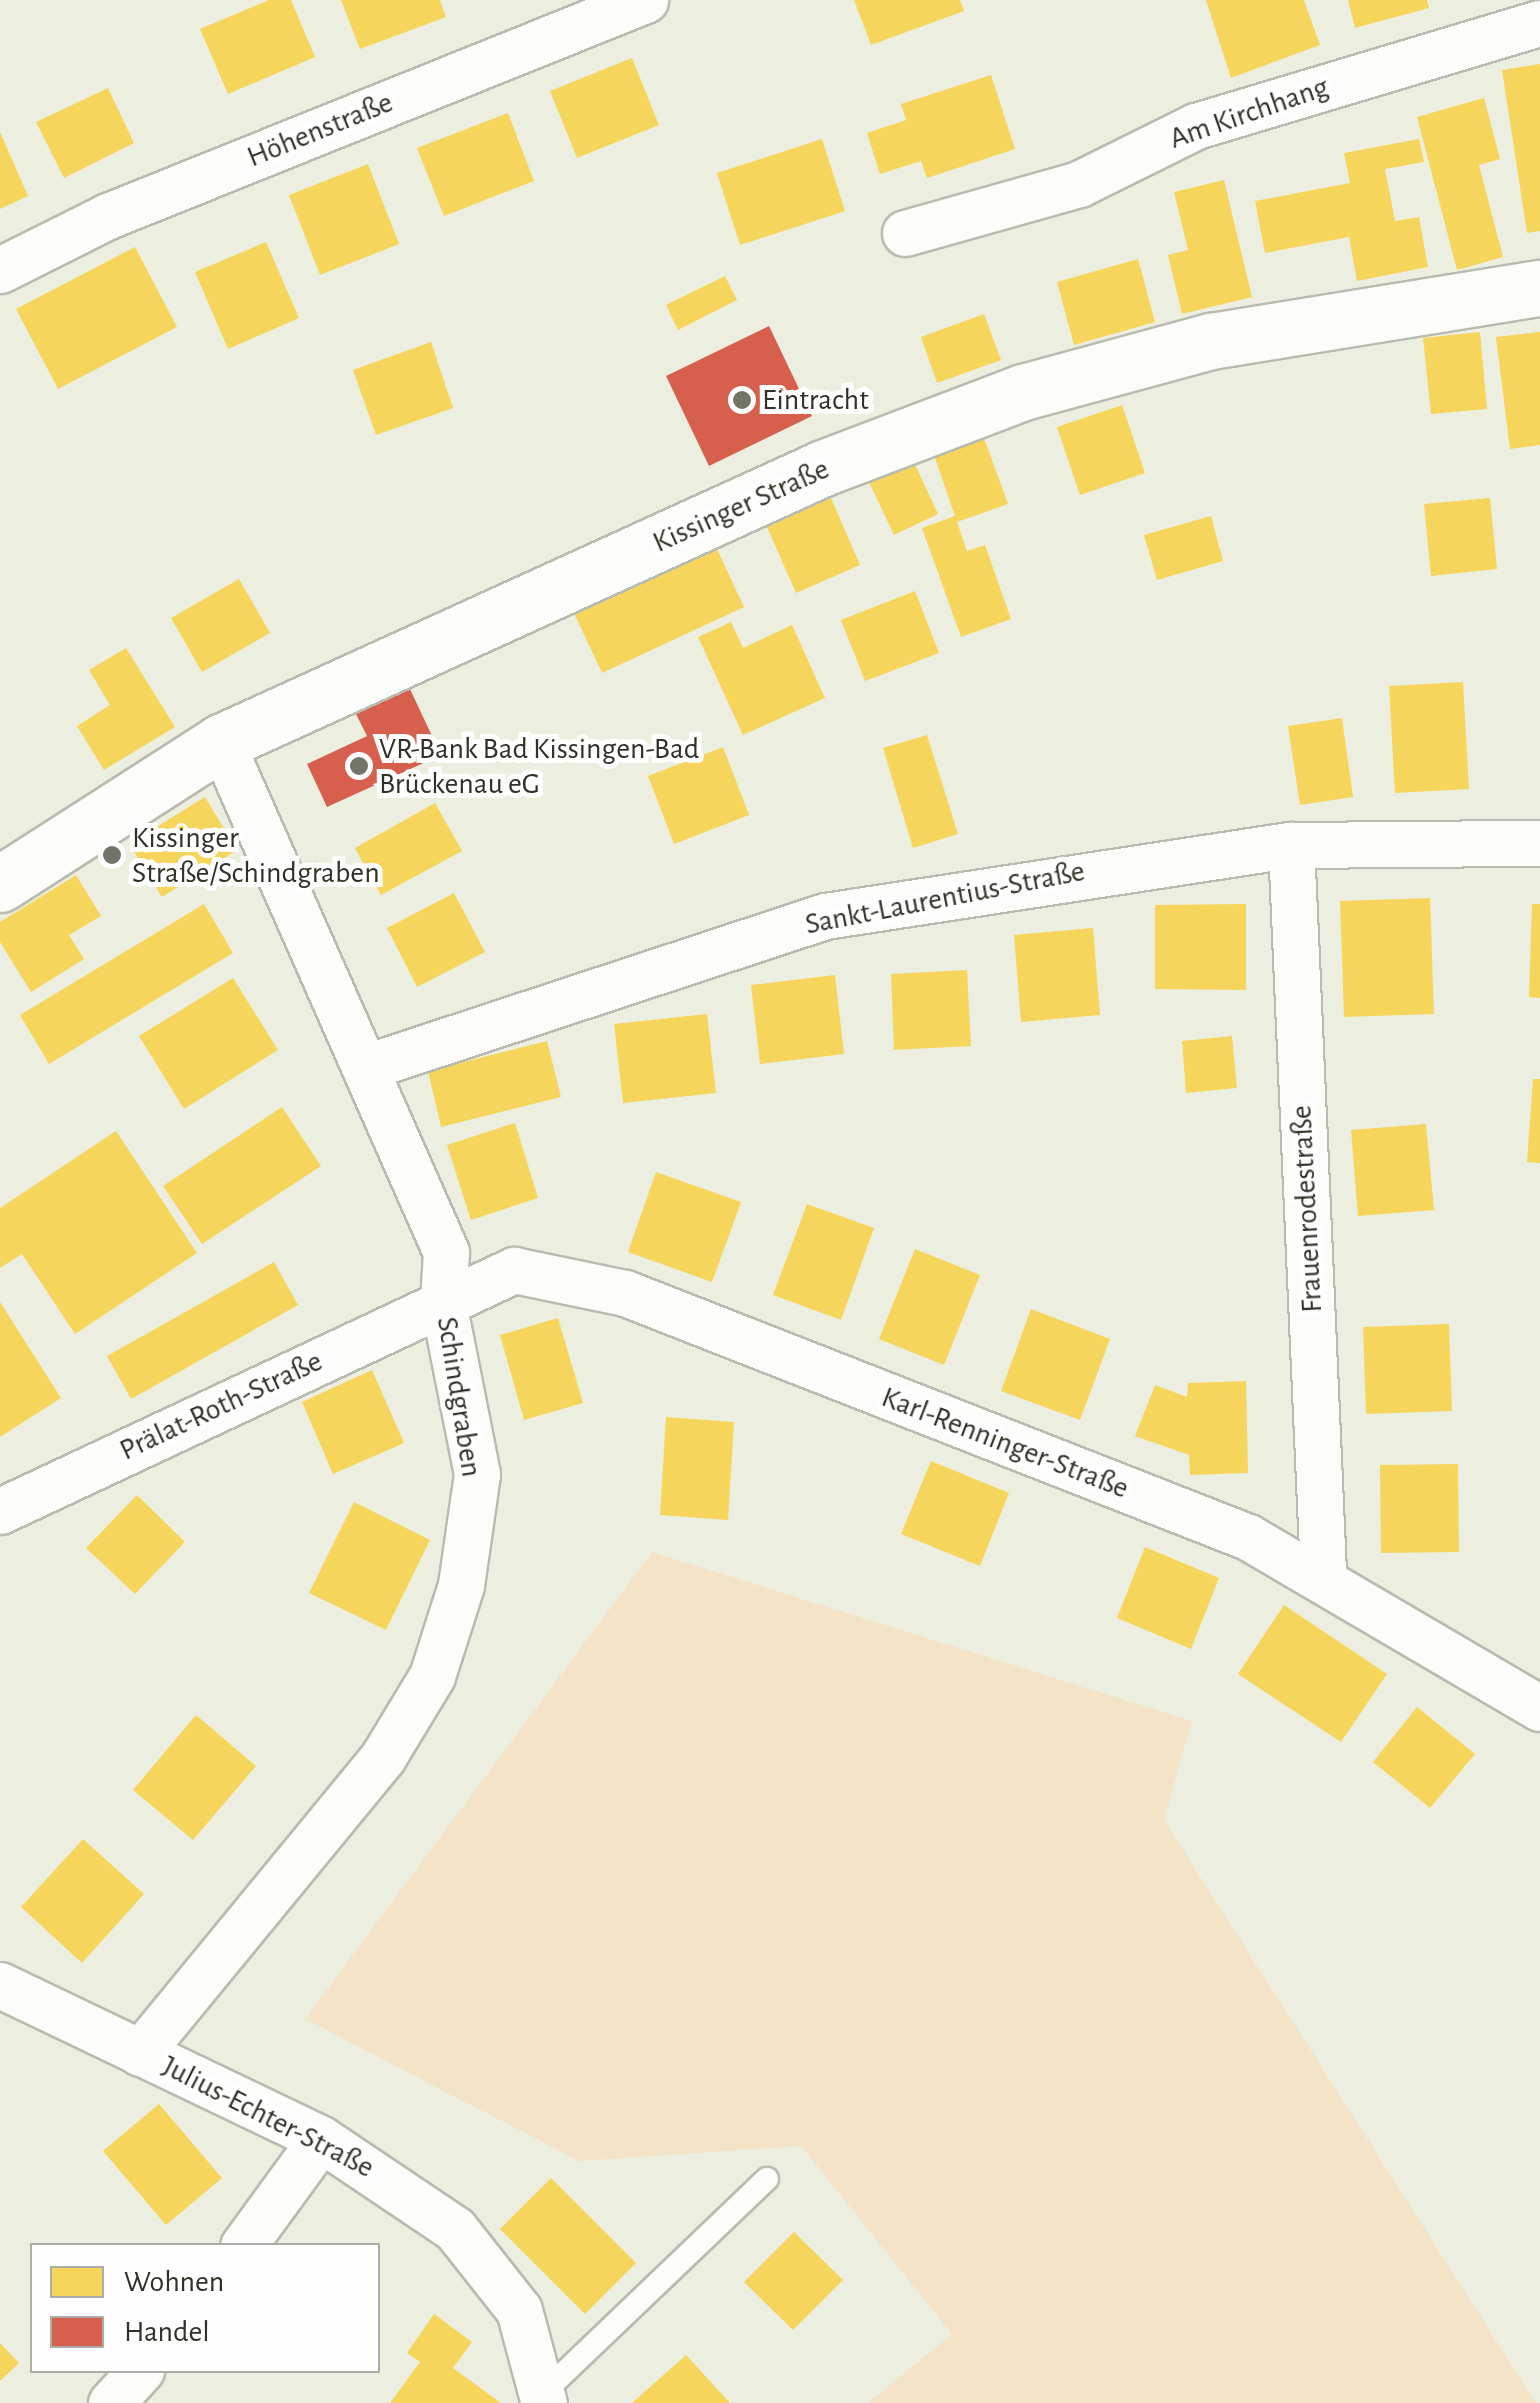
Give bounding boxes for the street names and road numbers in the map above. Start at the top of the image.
street label: Am Kirchhang [1165,69,1333,157]
street label: Höhenstraße [242,84,398,176]
street label: Kissinger Straße [647,451,835,561]
street label: Sankt-Laurentius-Straße [802,853,1088,943]
street label: Frauenrodestraße [1284,1104,1330,1314]
street label: Schindgraben [429,1314,489,1480]
street label: Prälat-Roth-Straße [114,1343,328,1469]
street label: Karl-Renninger-Straße [876,1379,1134,1507]
street label: Julius-Echter-Straße [156,2048,380,2186]

